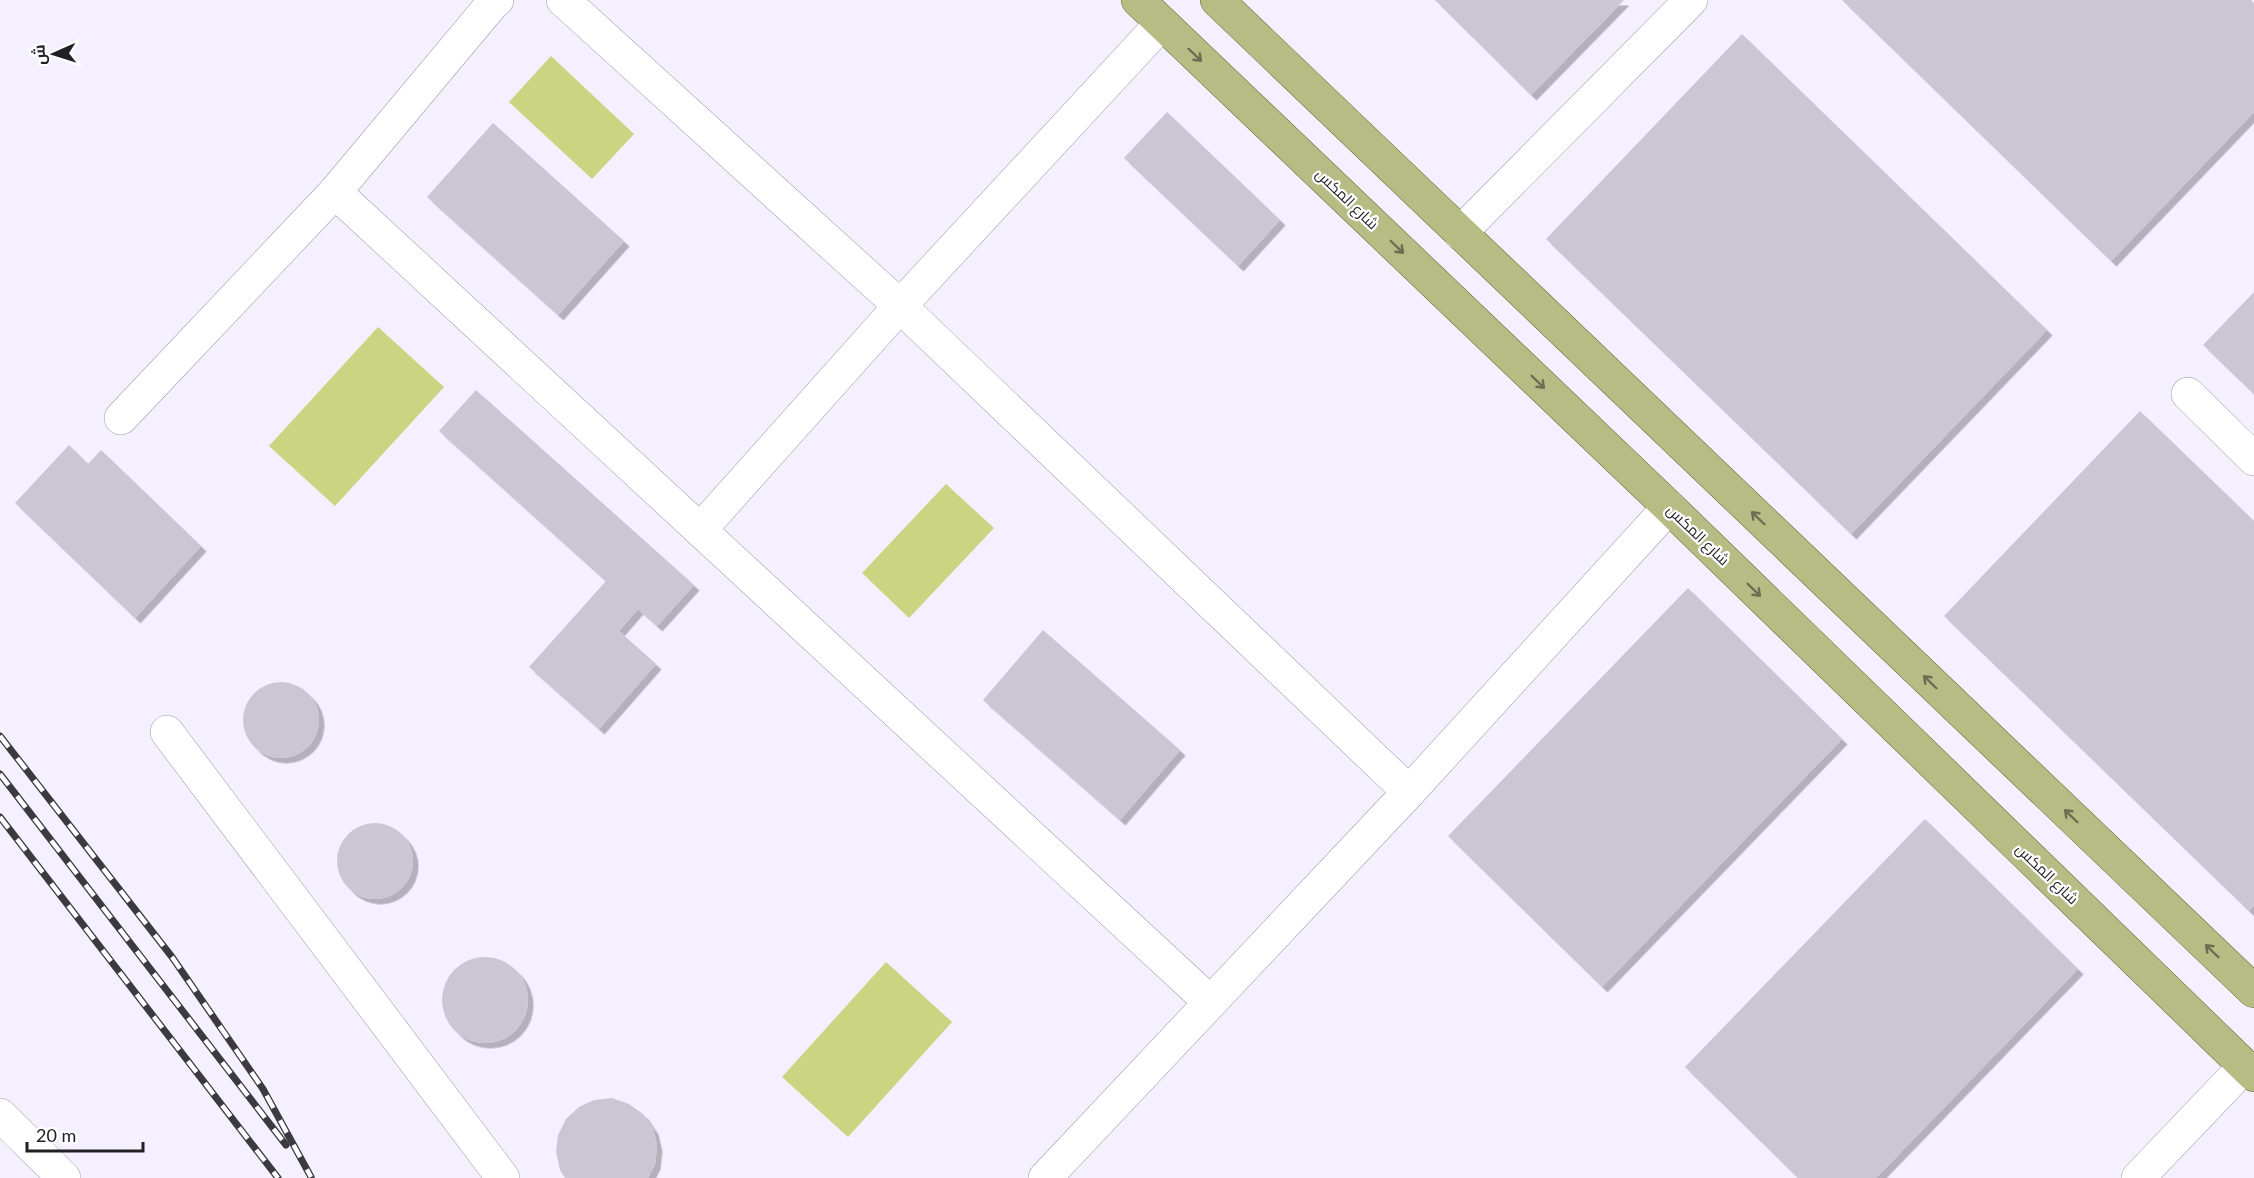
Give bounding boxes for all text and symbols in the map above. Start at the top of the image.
north arrow [24,24,84,84]
text: ش [28,44,50,66]
one-way arrow [1188,47,1203,62]
street label: شارع المكس [1311,164,1383,235]
one-way arrow [1389,240,1404,254]
one-way arrow [1530,375,1545,389]
street label: شارع المكس [1662,500,1734,571]
one-way arrow [1751,511,1766,525]
one-way arrow [1747,583,1762,598]
one-way arrow [1922,674,1937,689]
one-way arrow [2063,809,2078,824]
street label: شارع المكس [2011,839,2083,910]
one-way arrow [2204,944,2219,958]
scale bar [27,1115,142,1153]
text: 20 m [36,1124,76,1146]

